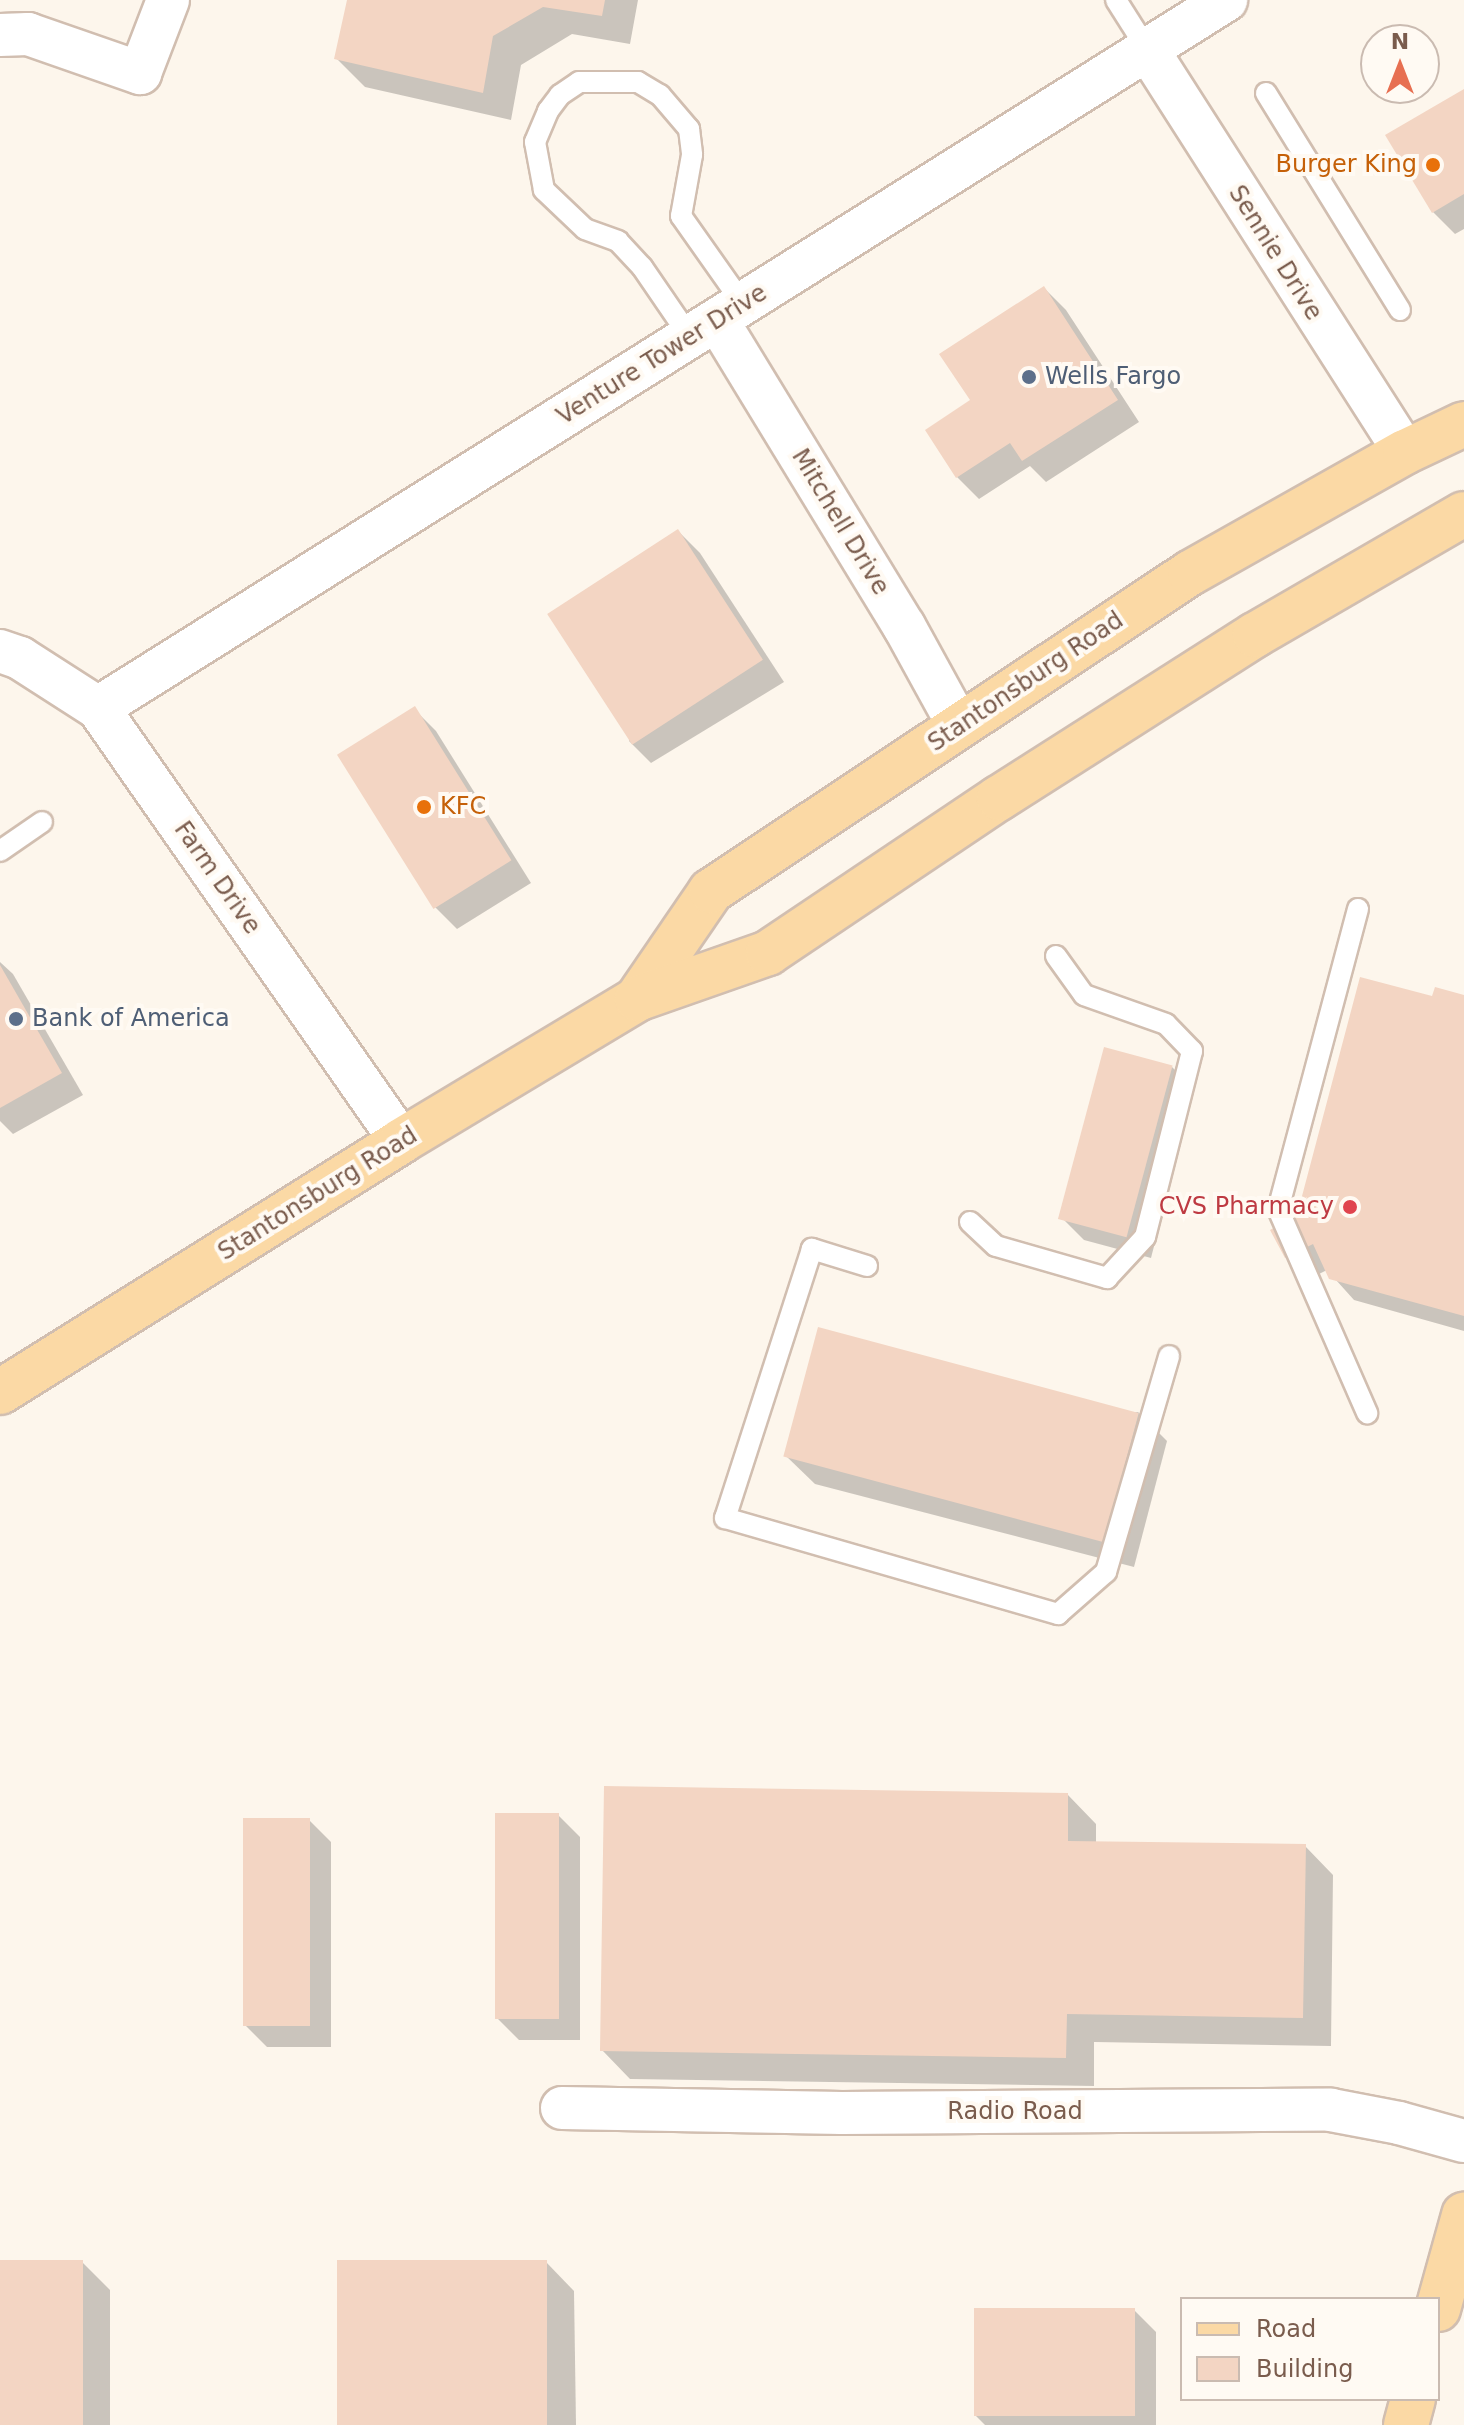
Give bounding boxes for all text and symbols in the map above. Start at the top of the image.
north arrow [1360,24,1440,104]
text: N [1391,29,1409,54]
place label: Burger King [1276,151,1417,179]
marker: Burger King [1424,156,1442,174]
street label: Sennie Drive [1222,180,1328,326]
street label: Venture Tower Drive [552,279,772,431]
place label: Wells Fargo [1045,363,1181,391]
marker: Wells Fargo [1020,368,1038,386]
street label: Mitchell Drive [785,444,895,600]
street label: Stantonsburg Road [923,606,1129,758]
place label: KFC [440,793,486,821]
marker: KFC [415,798,433,816]
street label: Farm Drive [168,816,266,940]
place label: Bank of America [32,1005,230,1033]
marker: Bank of America [7,1010,25,1028]
street label: Stantonsburg Road [213,1121,423,1267]
place label: CVS Pharmacy [1159,1193,1334,1221]
marker: CVS Pharmacy [1341,1198,1359,1216]
street label: Radio Road [947,2098,1083,2126]
legend [1180,2297,1440,2401]
text: Road [1256,2315,1316,2343]
text: Building [1256,2355,1353,2383]

